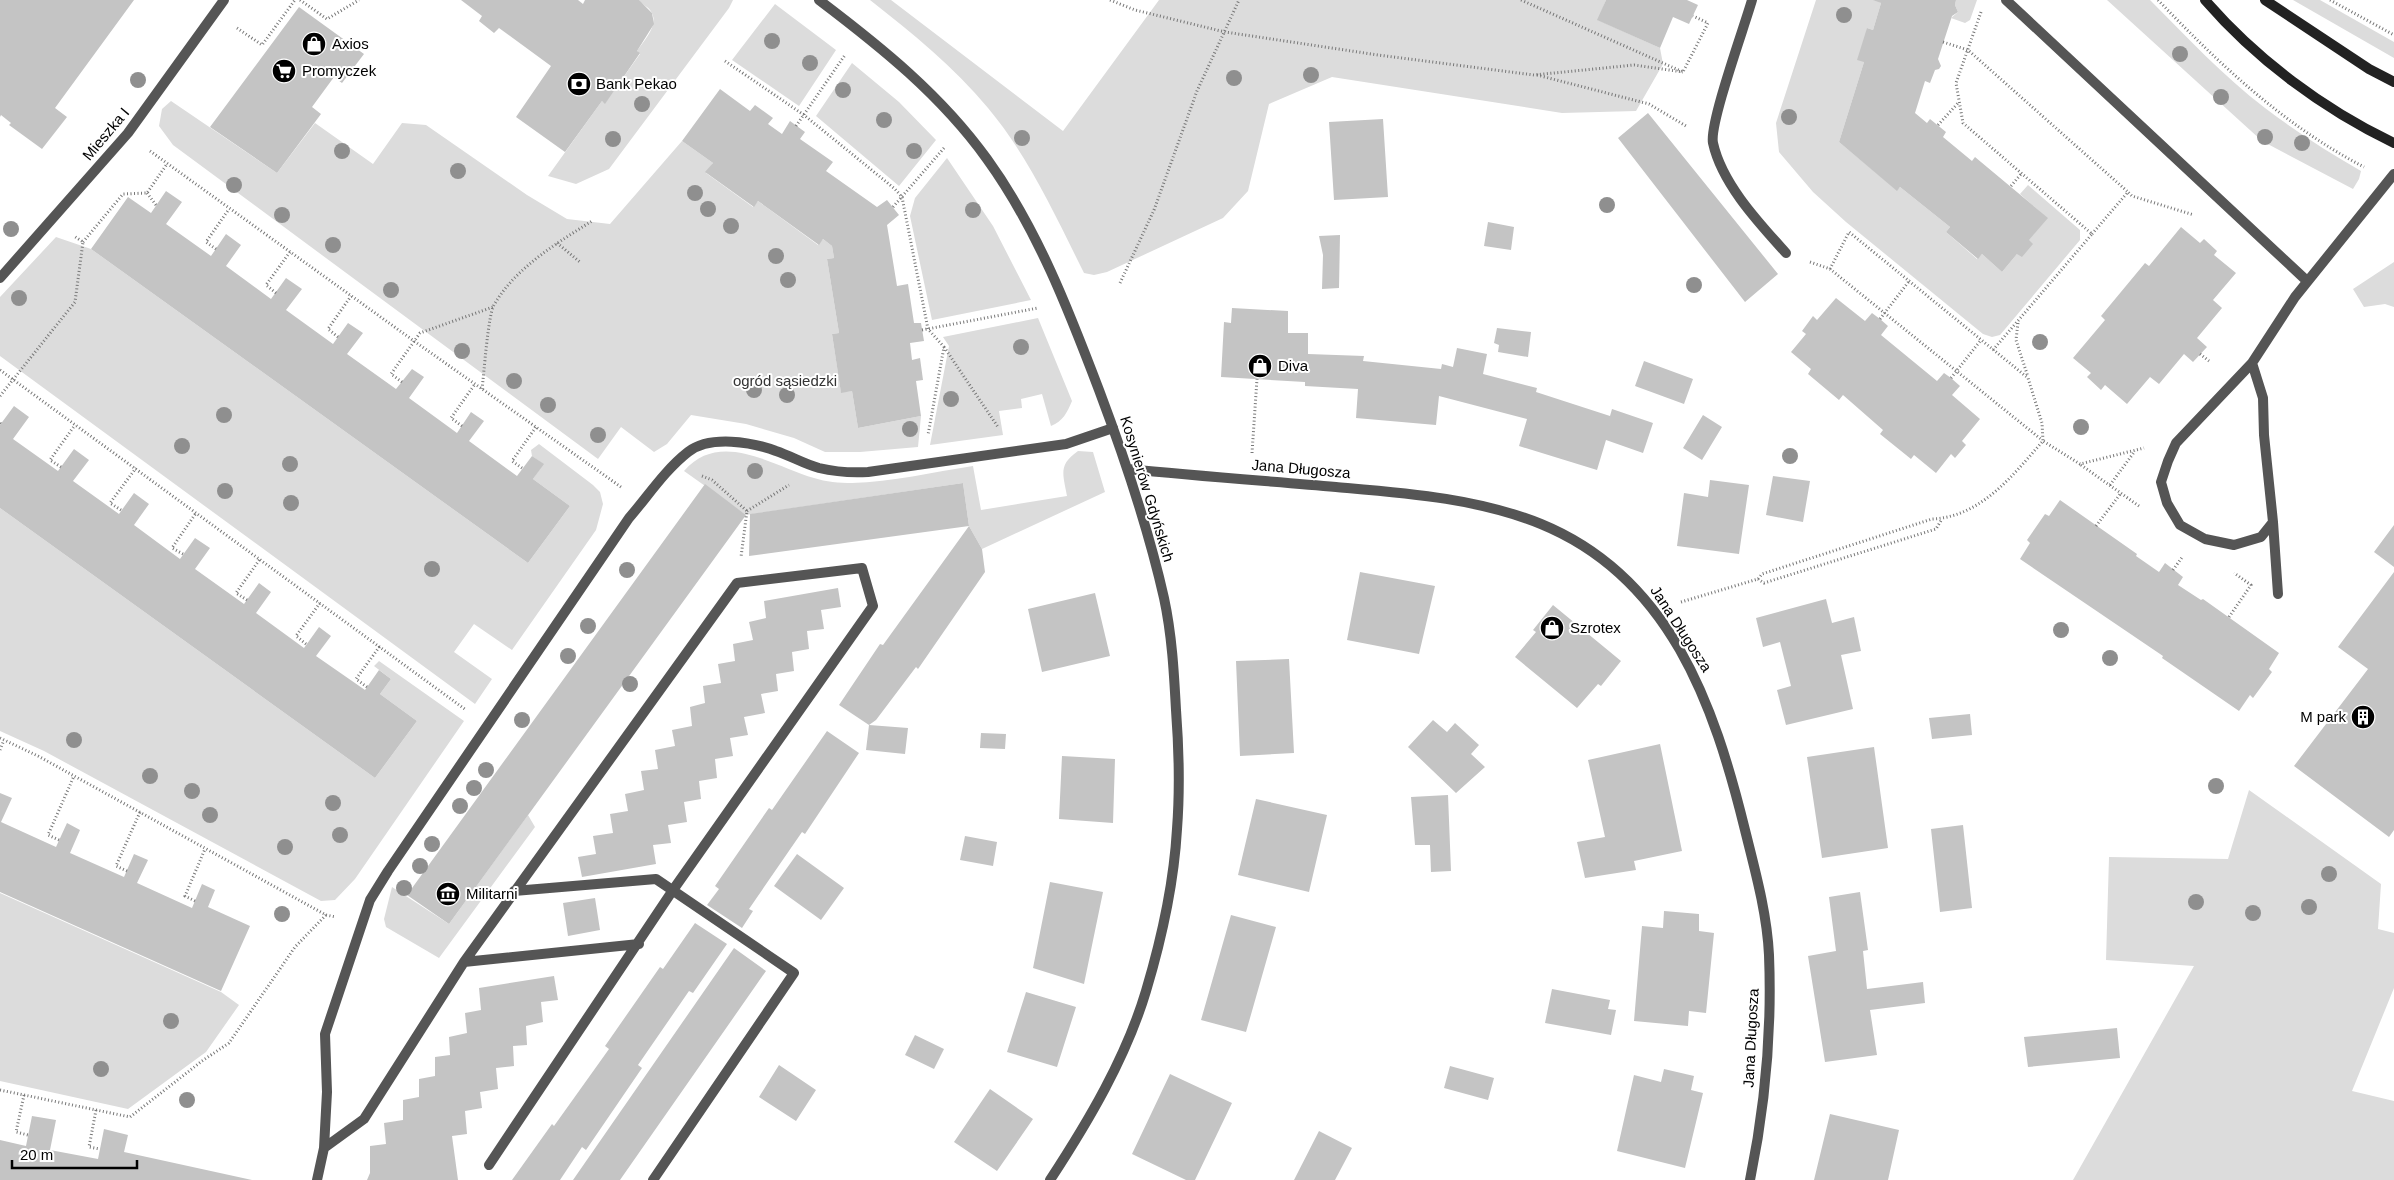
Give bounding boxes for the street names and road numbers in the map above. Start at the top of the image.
street label: Mieszka I [79,104,132,163]
street label: Kosynierów Gdyńskich [1117,414,1178,564]
street label: Jana Długosza [1251,456,1352,481]
street label: Jana Długosza [1647,582,1716,676]
street label: Jana Długosza [1739,987,1762,1088]

